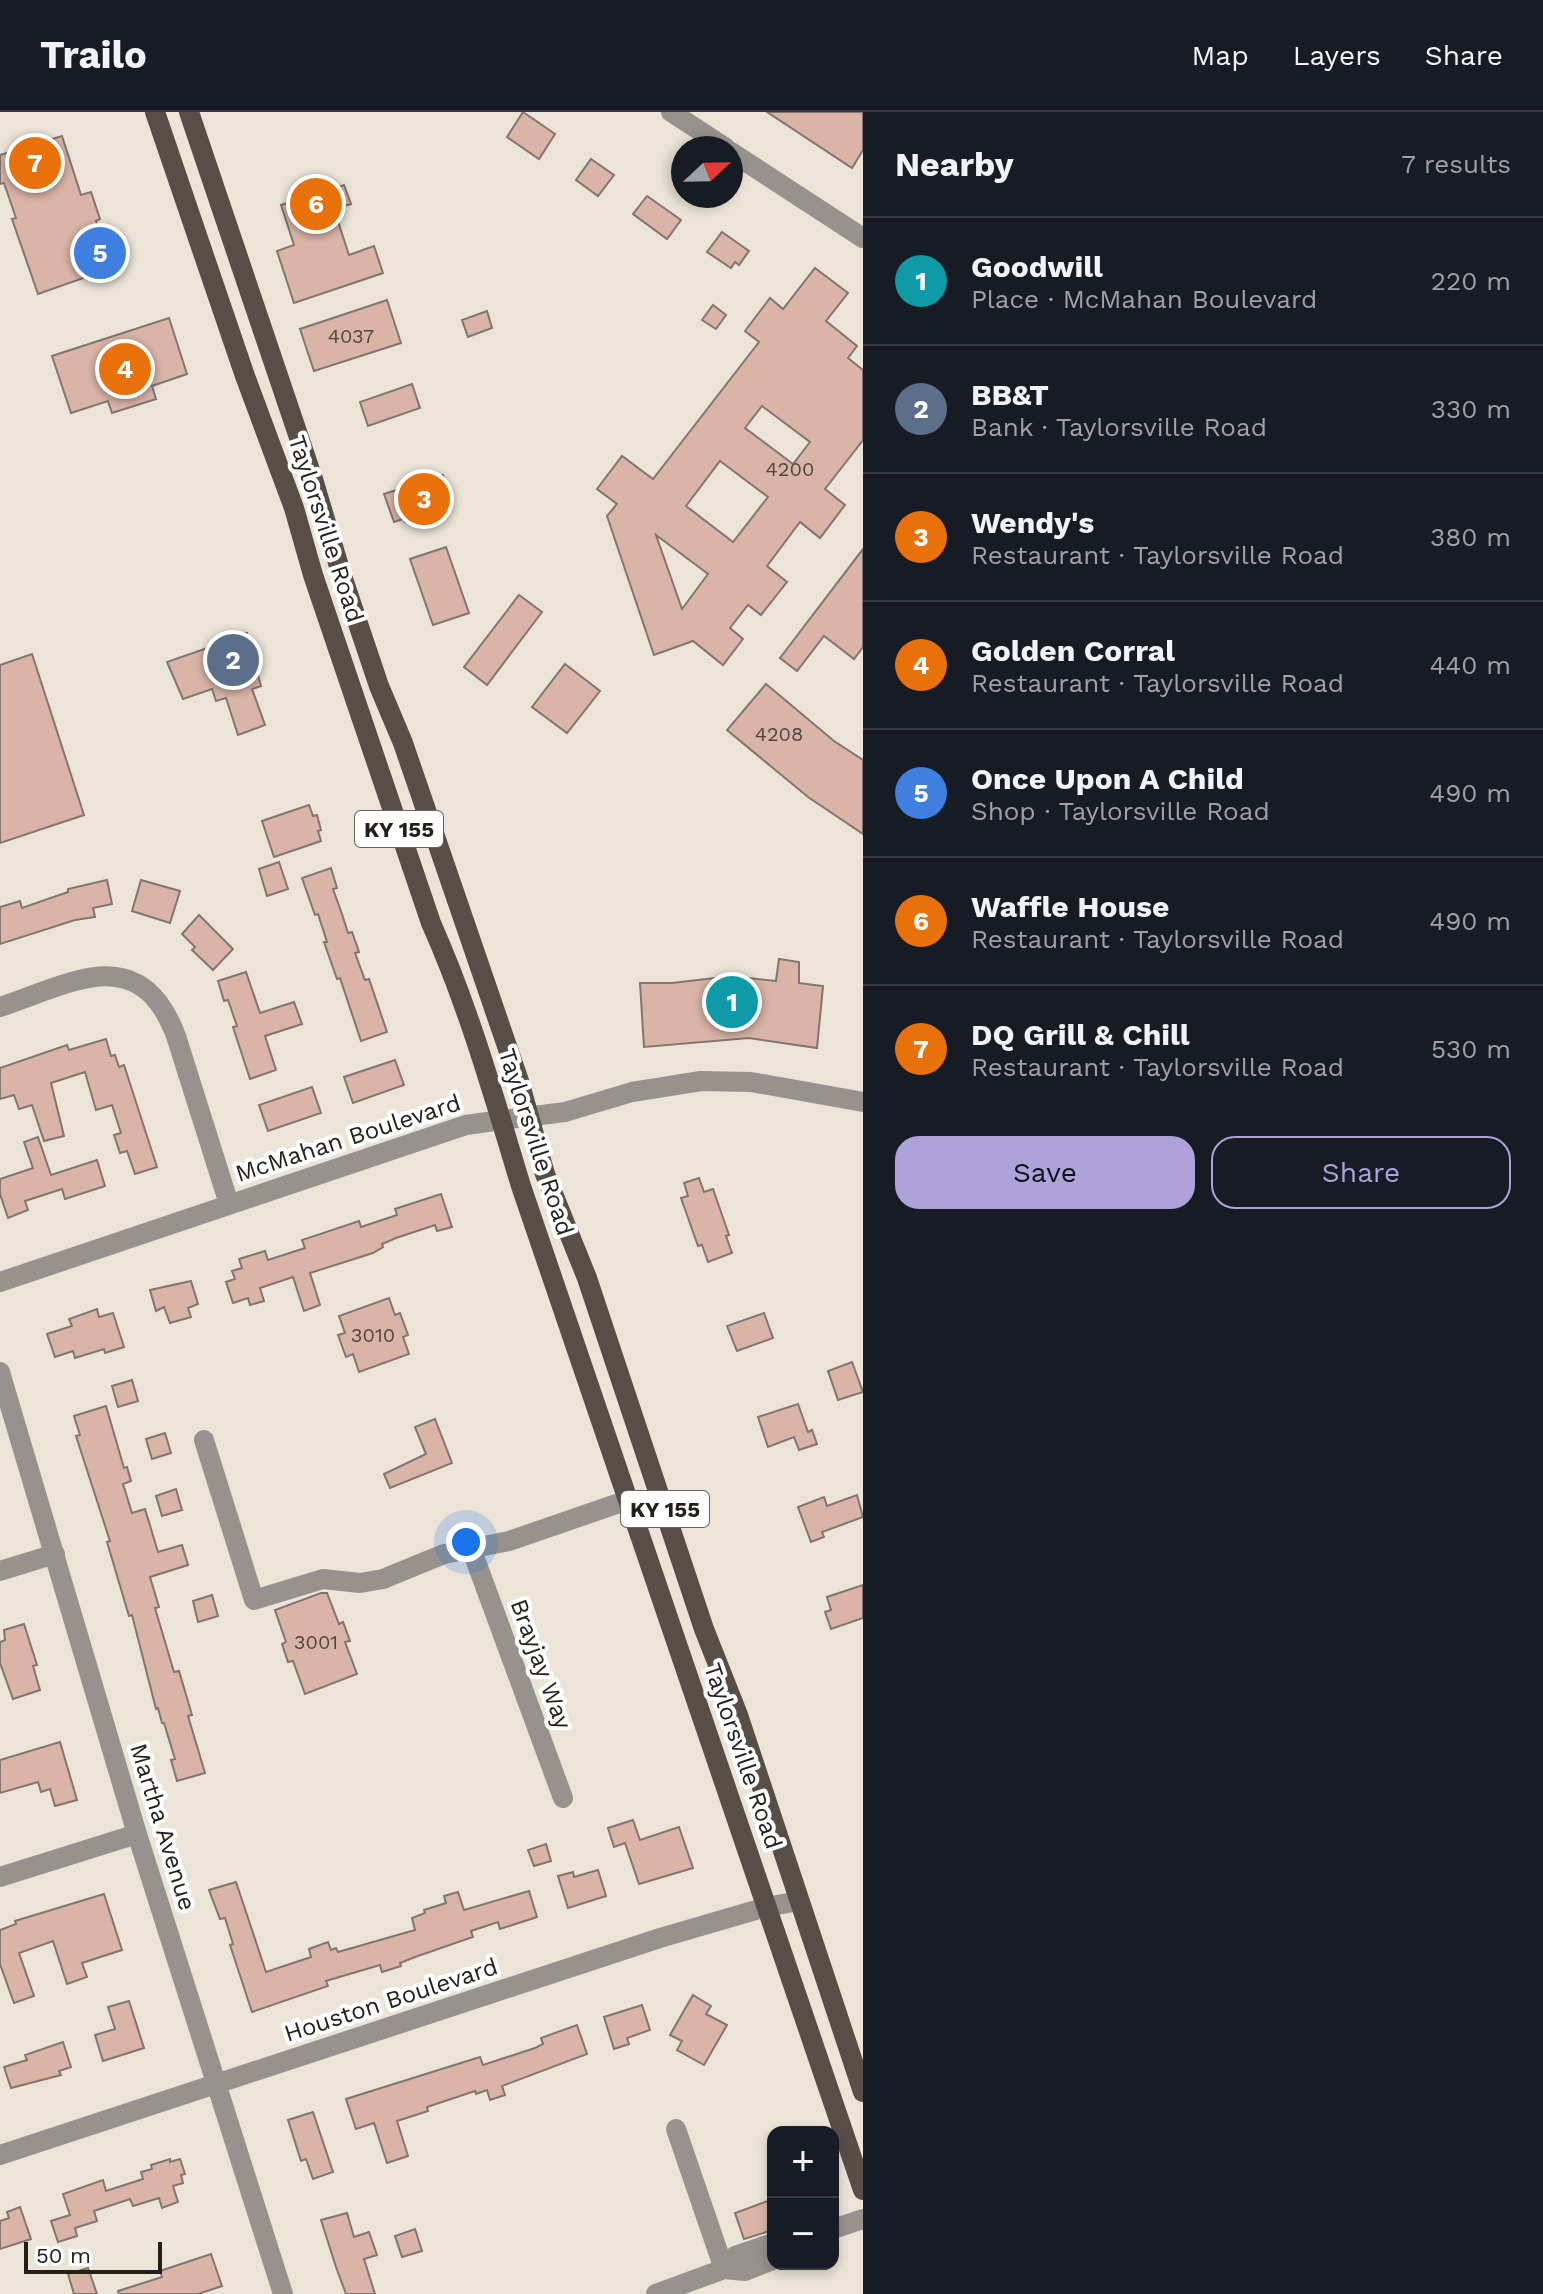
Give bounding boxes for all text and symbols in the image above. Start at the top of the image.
text: Trailo [40,33,147,77]
text: Map [1192,39,1249,72]
text: Layers [1293,39,1381,72]
text: Share [1425,39,1503,72]
pin: 7 [9,133,61,193]
north arrow [671,136,743,208]
text: Nearby [895,144,1014,184]
text: 7 results [1401,149,1511,179]
pin: 6 [290,174,342,234]
pin: 5 [74,223,126,283]
text: Goodwill [971,249,1103,284]
text: 1 [915,266,927,296]
text: 220 m [1431,266,1511,296]
text: Place · McMahan Boulevard [971,284,1317,314]
house number: 4037 [328,324,374,348]
pin: 4 [99,339,151,399]
text: BB&T [971,377,1049,412]
text: 2 [913,394,929,424]
text: 330 m [1431,394,1511,424]
text: Bank · Taylorsville Road [971,412,1267,442]
street label: Taylorsville Road [283,432,369,626]
house number: 4200 [766,457,814,481]
pin: 3 [398,469,450,529]
text: Wendy's [971,505,1094,540]
text: 3 [913,522,929,552]
text: 380 m [1430,522,1511,552]
text: Restaurant · Taylorsville Road [971,540,1344,570]
pin: 2 [207,630,259,690]
text: Golden Corral [971,633,1175,668]
text: 4 [913,650,929,680]
text: 440 m [1429,650,1511,680]
text: Restaurant · Taylorsville Road [971,668,1344,698]
house number: 4208 [755,722,803,746]
text: Once Upon A Child [971,761,1244,796]
text: 5 [913,778,929,808]
text: 490 m [1429,778,1511,808]
text: Shop · Taylorsville Road [971,796,1270,826]
road number: KY 155 [355,811,443,847]
text: Waffle House [971,889,1169,924]
text: 6 [913,906,929,936]
text: 490 m [1429,906,1511,936]
text: Restaurant · Taylorsville Road [971,924,1344,954]
pin: 1 [706,972,758,1032]
text: DQ Grill & Chill [971,1017,1190,1052]
text: 7 [913,1034,929,1064]
text: 530 m [1431,1034,1511,1064]
street label: Taylorsville Road [493,1045,579,1239]
text: Restaurant · Taylorsville Road [971,1052,1344,1082]
street label: McMahan Boulevard [232,1088,464,1188]
button: Save [895,1136,1195,1209]
button: Share [1211,1136,1511,1209]
house number: 3010 [351,1323,395,1347]
road number: KY 155 [621,1491,709,1527]
your location [446,1522,486,1562]
street label: Brayjay Way [505,1595,578,1733]
house number: 3001 [294,1630,338,1654]
street label: Taylorsville Road [698,1659,788,1853]
street label: Martha Avenue [124,1740,202,1914]
street label: Houston Boulevard [281,1952,501,2048]
map controls [767,2126,839,2270]
button: + [767,2126,839,2198]
button: − [767,2198,839,2270]
scale bar [24,2238,162,2274]
text: 50 m [36,2243,91,2268]

